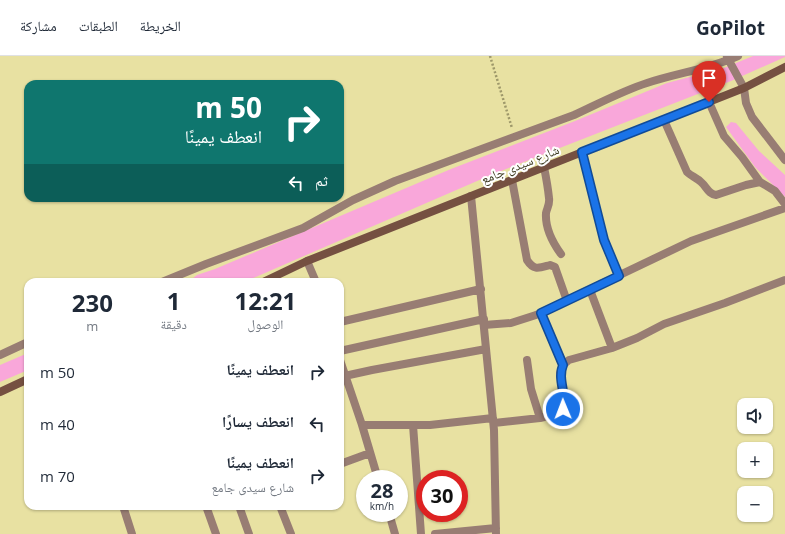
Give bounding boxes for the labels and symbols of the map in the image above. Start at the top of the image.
pin [692,61,726,102]
street label: شارع سيدى جامع [478,140,562,189]
position arrow [542,388,584,430]
speed limit sign: 30 [416,470,468,522]

